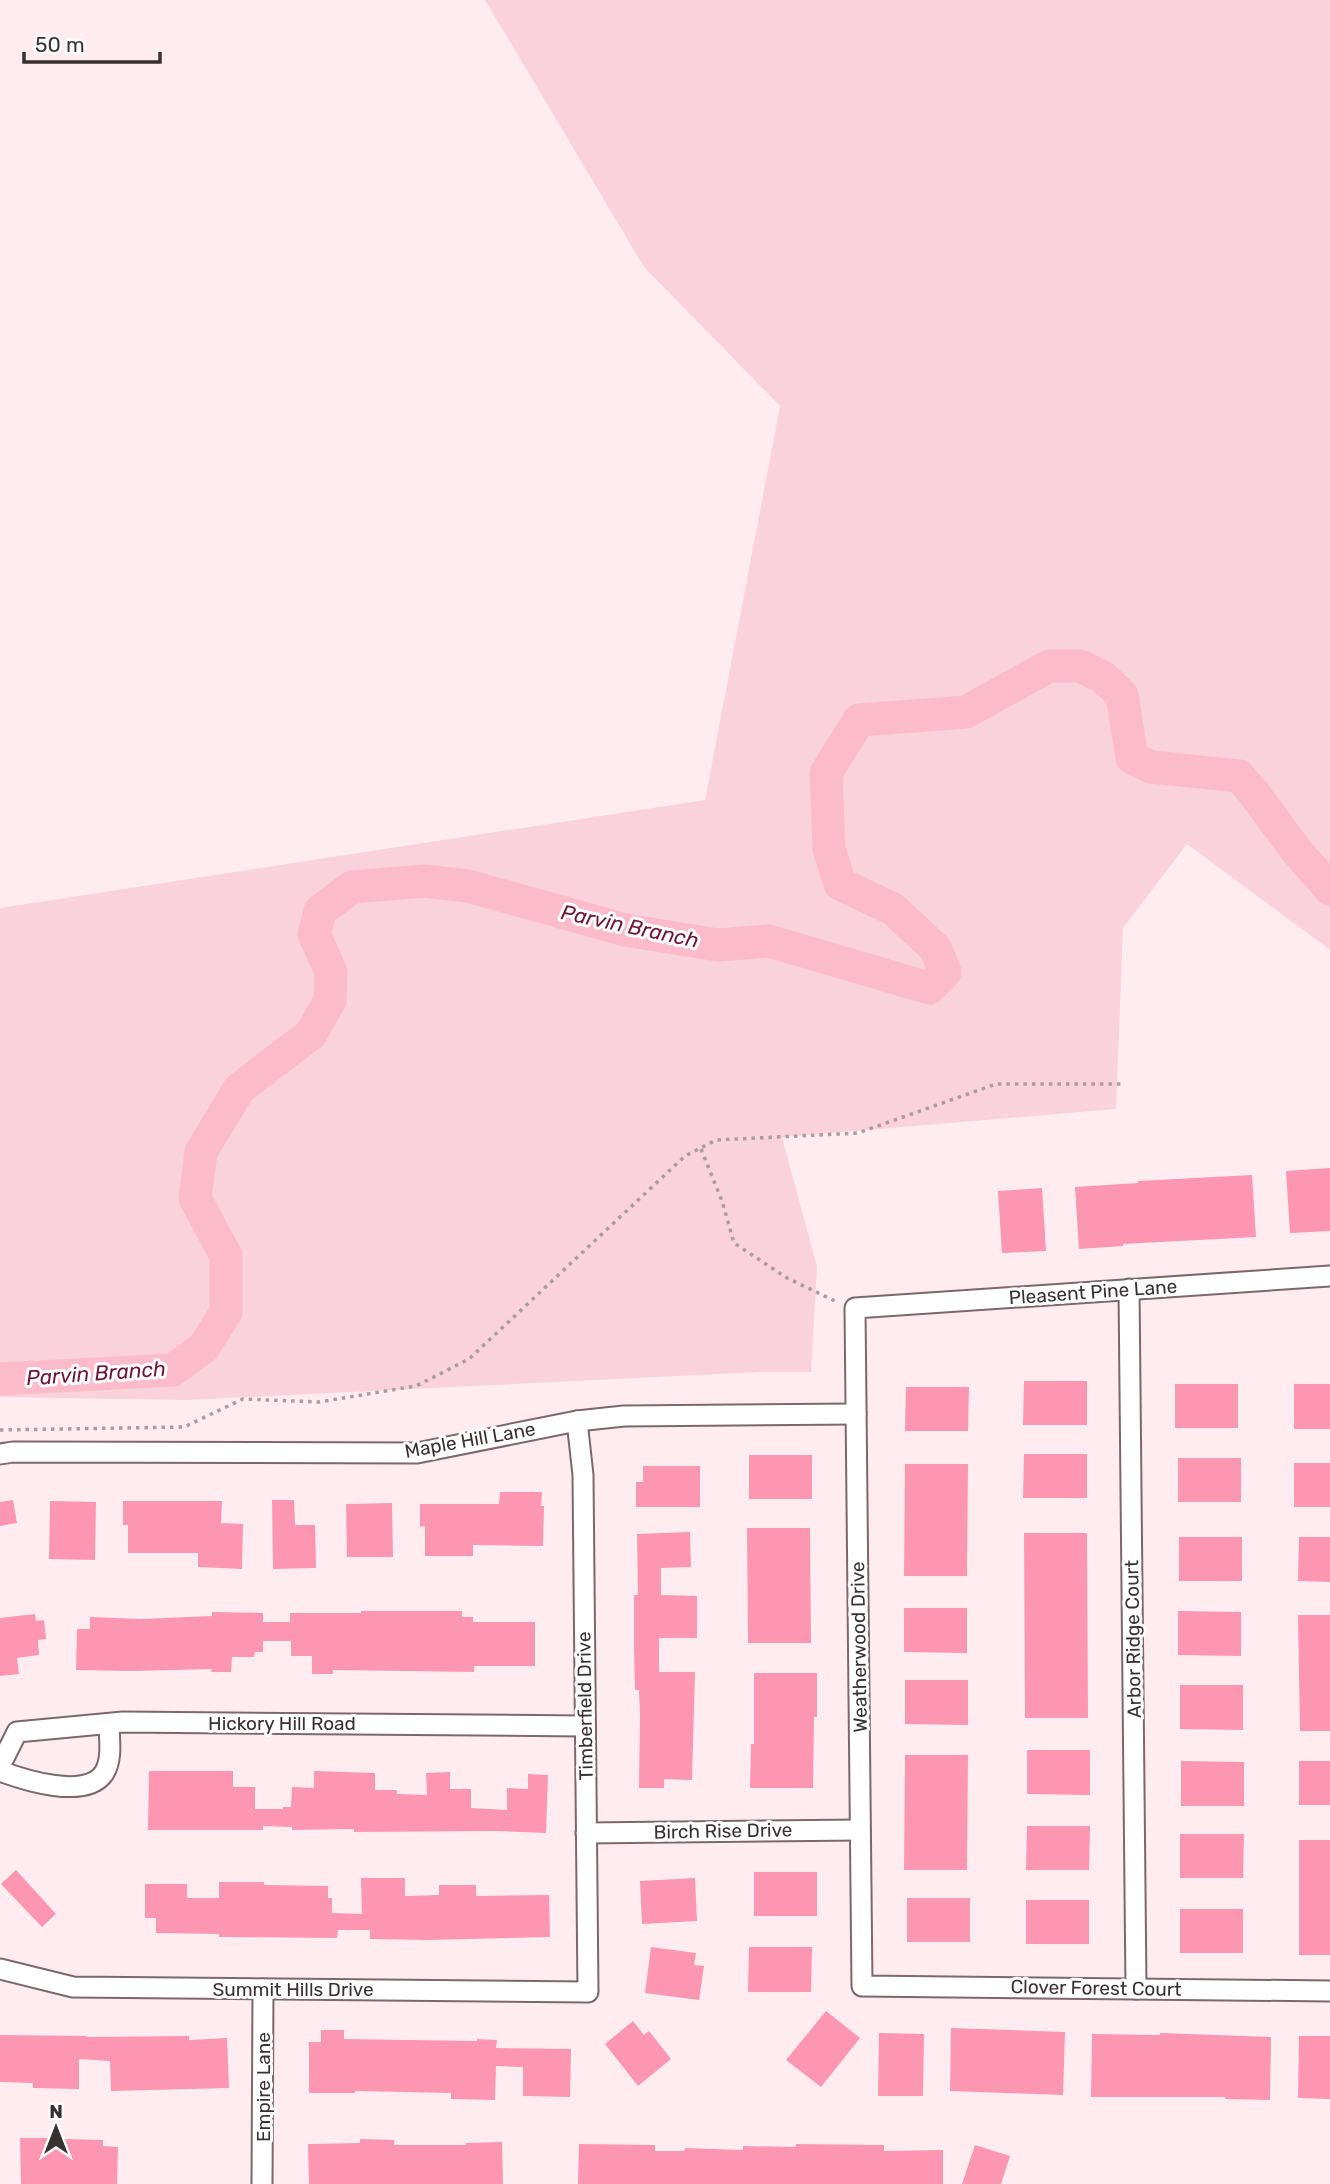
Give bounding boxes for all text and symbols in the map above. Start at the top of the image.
scale bar [24,21,161,65]
text: 50 m [35,32,85,57]
water label: Parvin Branch [559,899,701,953]
street label: Pleasent Pine Lane [1008,1275,1178,1309]
water label: Parvin Branch [25,1356,167,1390]
street label: Maple Hill Lane [403,1417,537,1463]
street label: Arbor Ridge Court [1120,1559,1146,1718]
street label: Weatherwood Drive [846,1561,872,1733]
street label: Timberfield Drive [572,1631,598,1781]
street label: Hickory Hill Road [208,1712,356,1735]
street label: Birch Rise Drive [653,1818,793,1844]
street label: Clover Forest Court [1010,1975,1182,2001]
street label: Summit Hills Drive [212,1978,374,2001]
street label: Empire Lane [252,2032,275,2142]
north arrow [21,2093,91,2163]
text: N [49,2100,63,2123]

